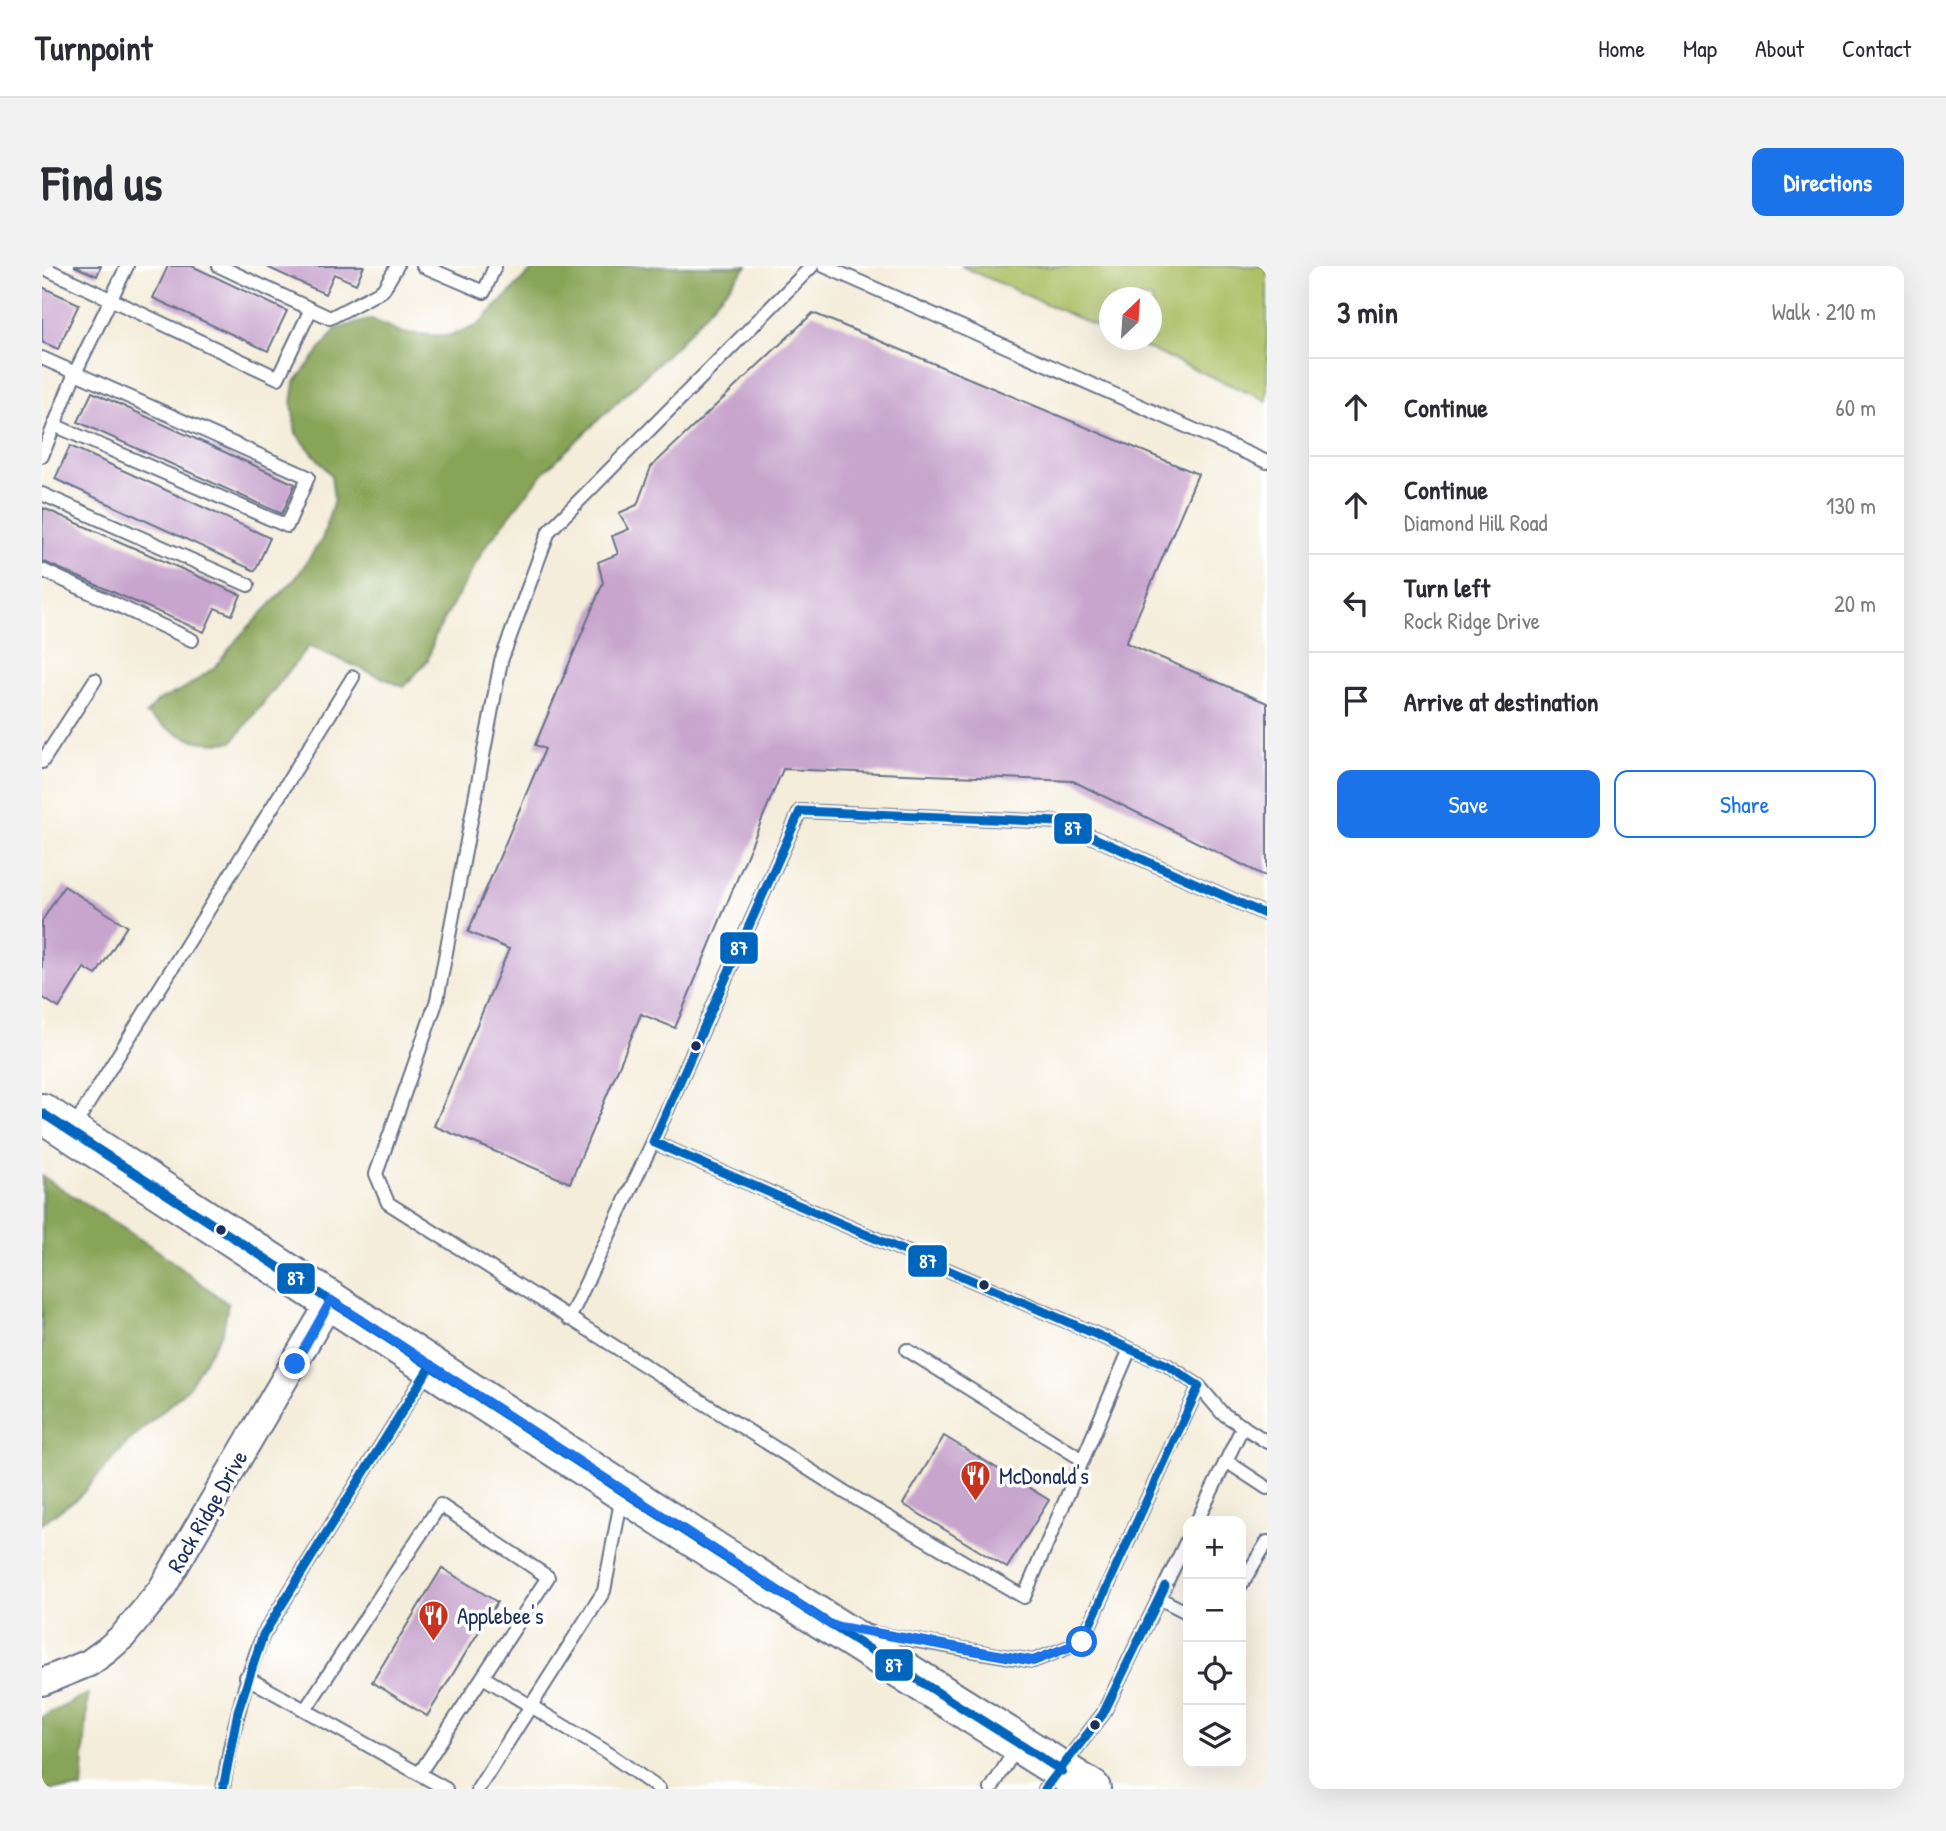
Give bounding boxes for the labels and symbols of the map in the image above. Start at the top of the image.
north arrow [1099,287,1162,350]
line badge: 87 [1053,812,1093,845]
text: 87 [1064,815,1082,841]
line badge: 87 [719,931,759,965]
text: 87 [730,935,748,961]
unlabelled marker [689,1039,703,1053]
unlabelled marker [214,1223,228,1237]
line badge: 87 [907,1244,948,1278]
text: 87 [919,1248,937,1274]
line badge: 87 [276,1262,316,1295]
text: 87 [287,1265,305,1291]
unlabelled marker [977,1278,991,1292]
route end [279,1348,310,1379]
street label: Rock Ridge Drive [160,1444,254,1578]
restaurant icon: McDonald's [959,1458,993,1502]
place label: McDonald's [999,1460,1089,1491]
restaurant icon: Applebee's [417,1598,451,1642]
place label: Applebee's [457,1600,544,1631]
route start [1066,1626,1097,1657]
line badge: 87 [874,1648,914,1682]
text: 87 [885,1652,903,1678]
unlabelled marker [1088,1718,1102,1732]

